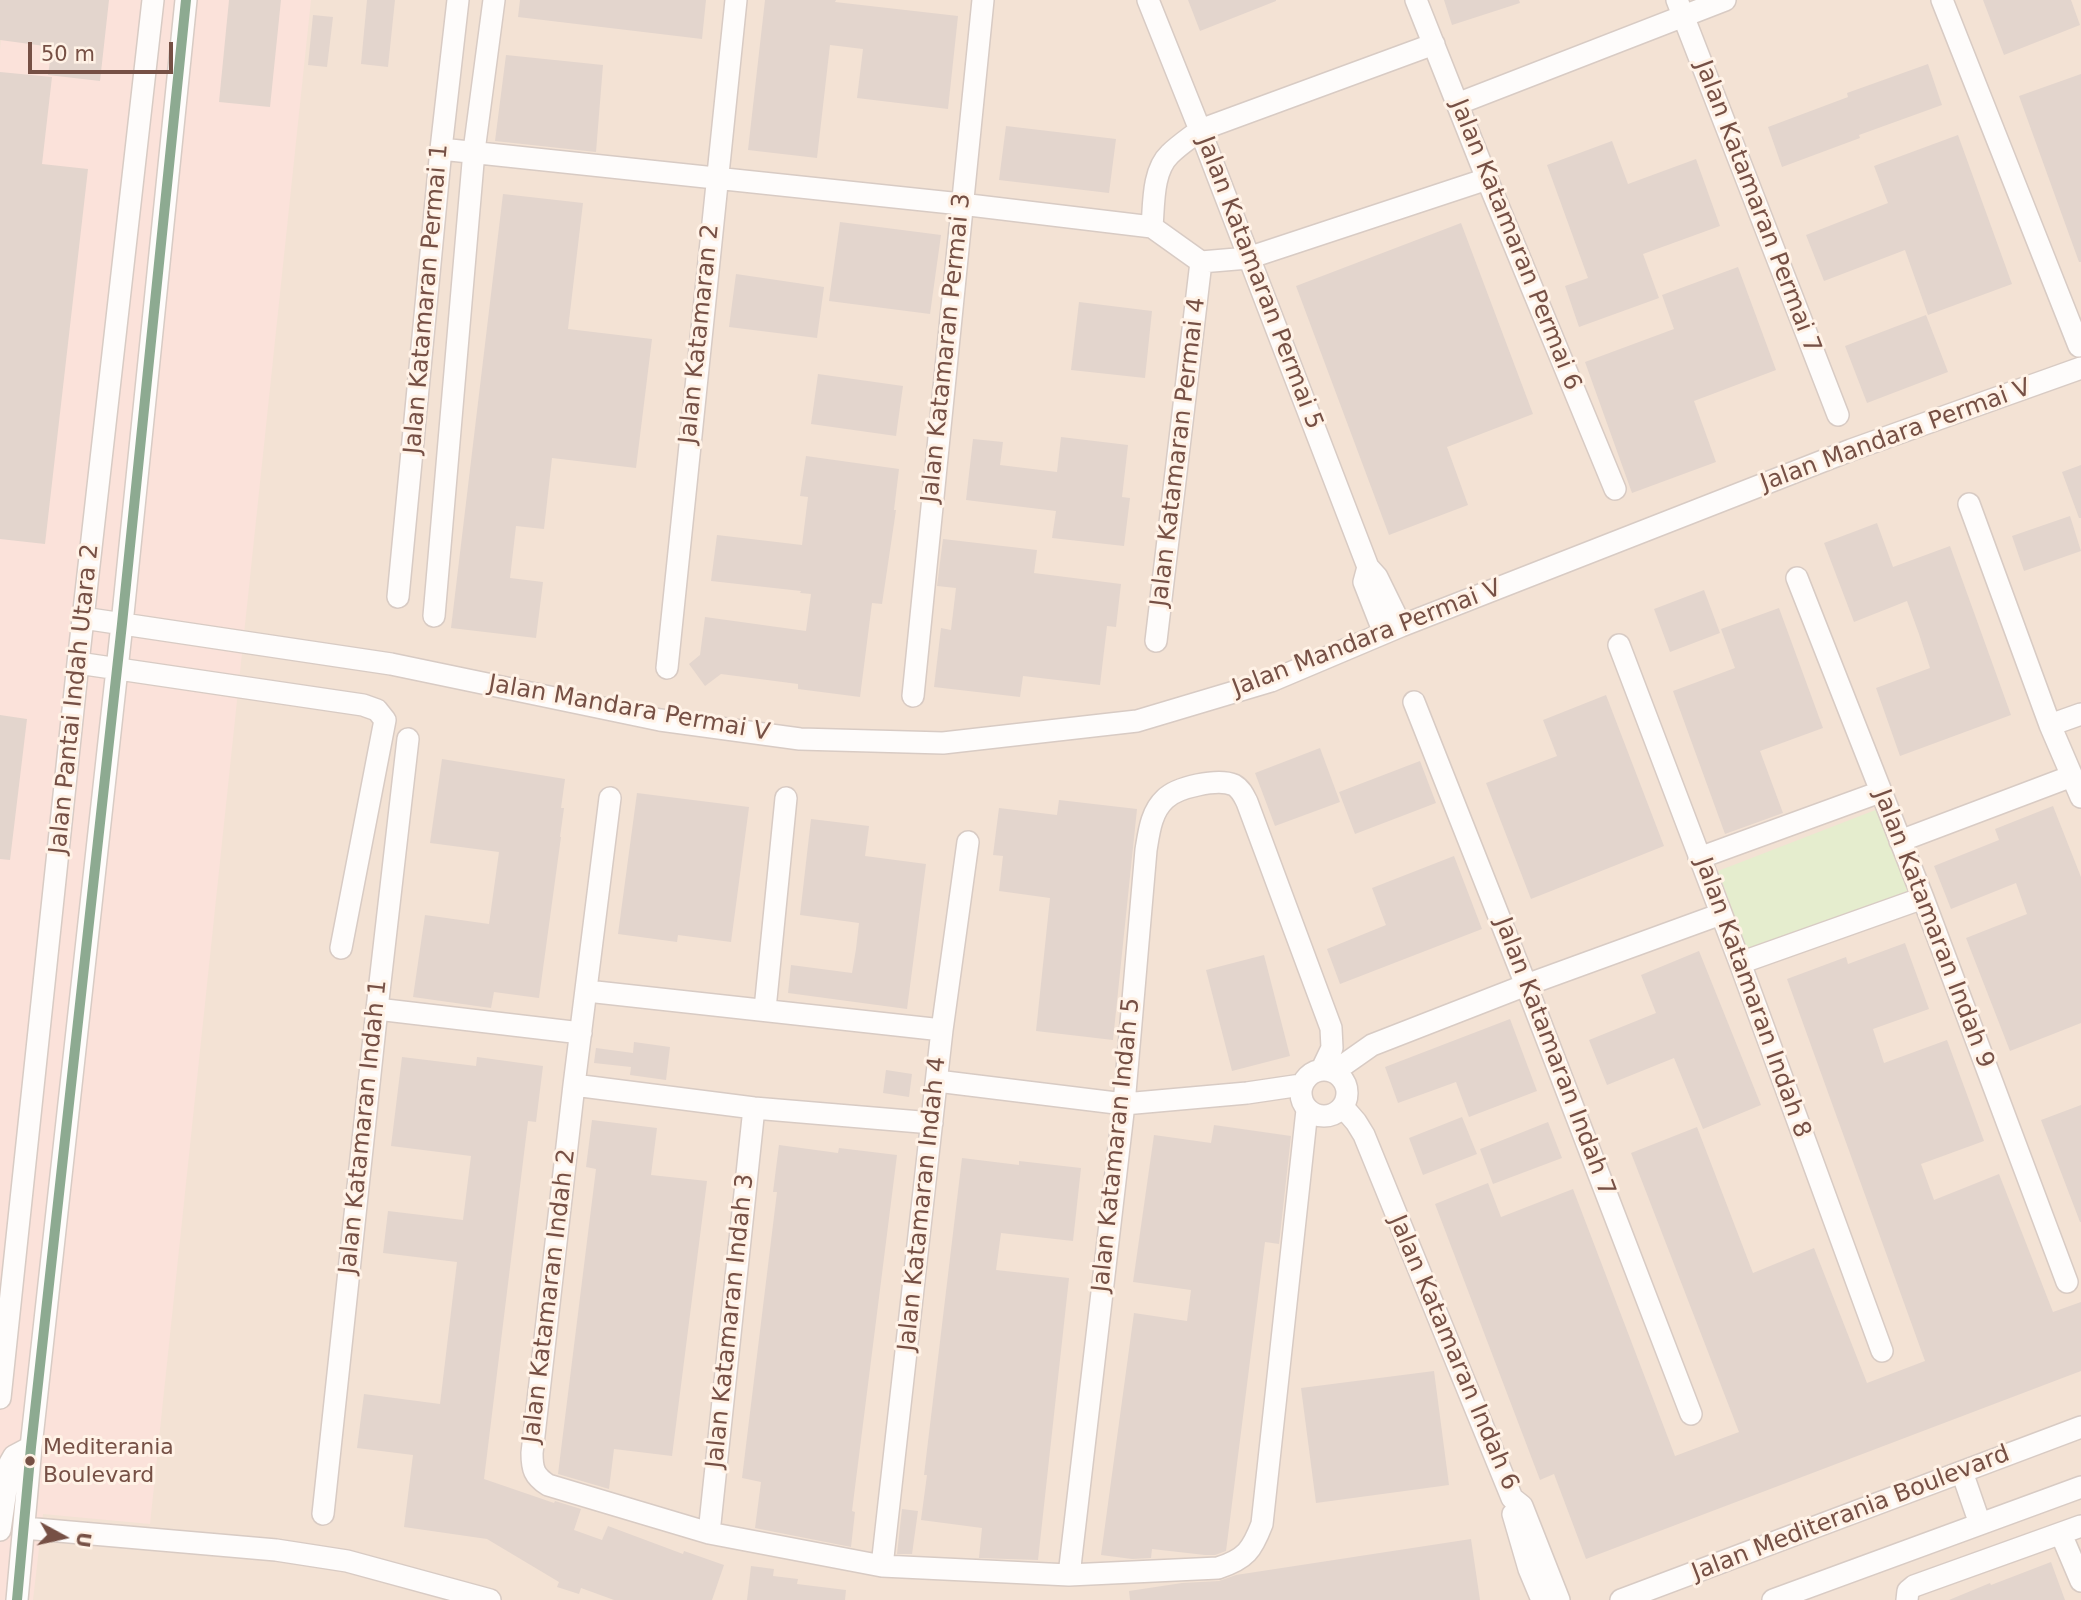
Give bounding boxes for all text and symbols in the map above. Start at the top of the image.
scale bar [32,28,177,72]
text: 50 m [41,42,95,66]
street label: Jalan Katamaran Permai 7 [1688,57,1826,357]
street label: Jalan Katamaran Permai 6 [1443,95,1587,395]
street label: Jalan Katamaran Permai 5 [1190,133,1328,433]
street label: Jalan Katamaran Permai 1 [399,143,455,455]
street label: Jalan Katamaran Permai 3 [916,192,978,504]
street label: Jalan Katamaran 2 [674,223,726,445]
street label: Jalan Katamaran Permai 4 [1146,296,1212,608]
street label: Jalan Mandara Permai V [1757,374,2035,498]
street label: Jalan Pantai Indah Utara 2 [44,542,106,856]
street label: Jalan Mandara Permai V [1229,574,1505,704]
street label: Jalan Mandara Permai V [486,670,772,748]
street label: Jalan Katamaran Indah 9 [1867,786,1999,1072]
street label: Jalan Katamaran Indah 8 [1688,854,1816,1142]
street label: Jalan Katamaran Indah 7 [1488,914,1620,1200]
street label: Jalan Katamaran Indah 1 [334,978,394,1276]
street label: Jalan Katamaran Indah 5 [1087,996,1147,1294]
street label: Jalan Katamaran Indah 4 [893,1055,953,1353]
street label: Jalan Katamaran Indah 2 [518,1147,582,1445]
street label: Jalan Katamaran Indah 3 [701,1172,761,1470]
street label: Jalan Katamaran Indah 6 [1382,1211,1524,1495]
place label: Mediterania Boulevard [43,1435,174,1486]
street label: Jalan Mediterania Boulevard [1688,1440,2014,1588]
marker: Mediterania Boulevard [23,1454,37,1468]
north arrow [28,1502,98,1572]
text: U [72,1531,96,1549]

